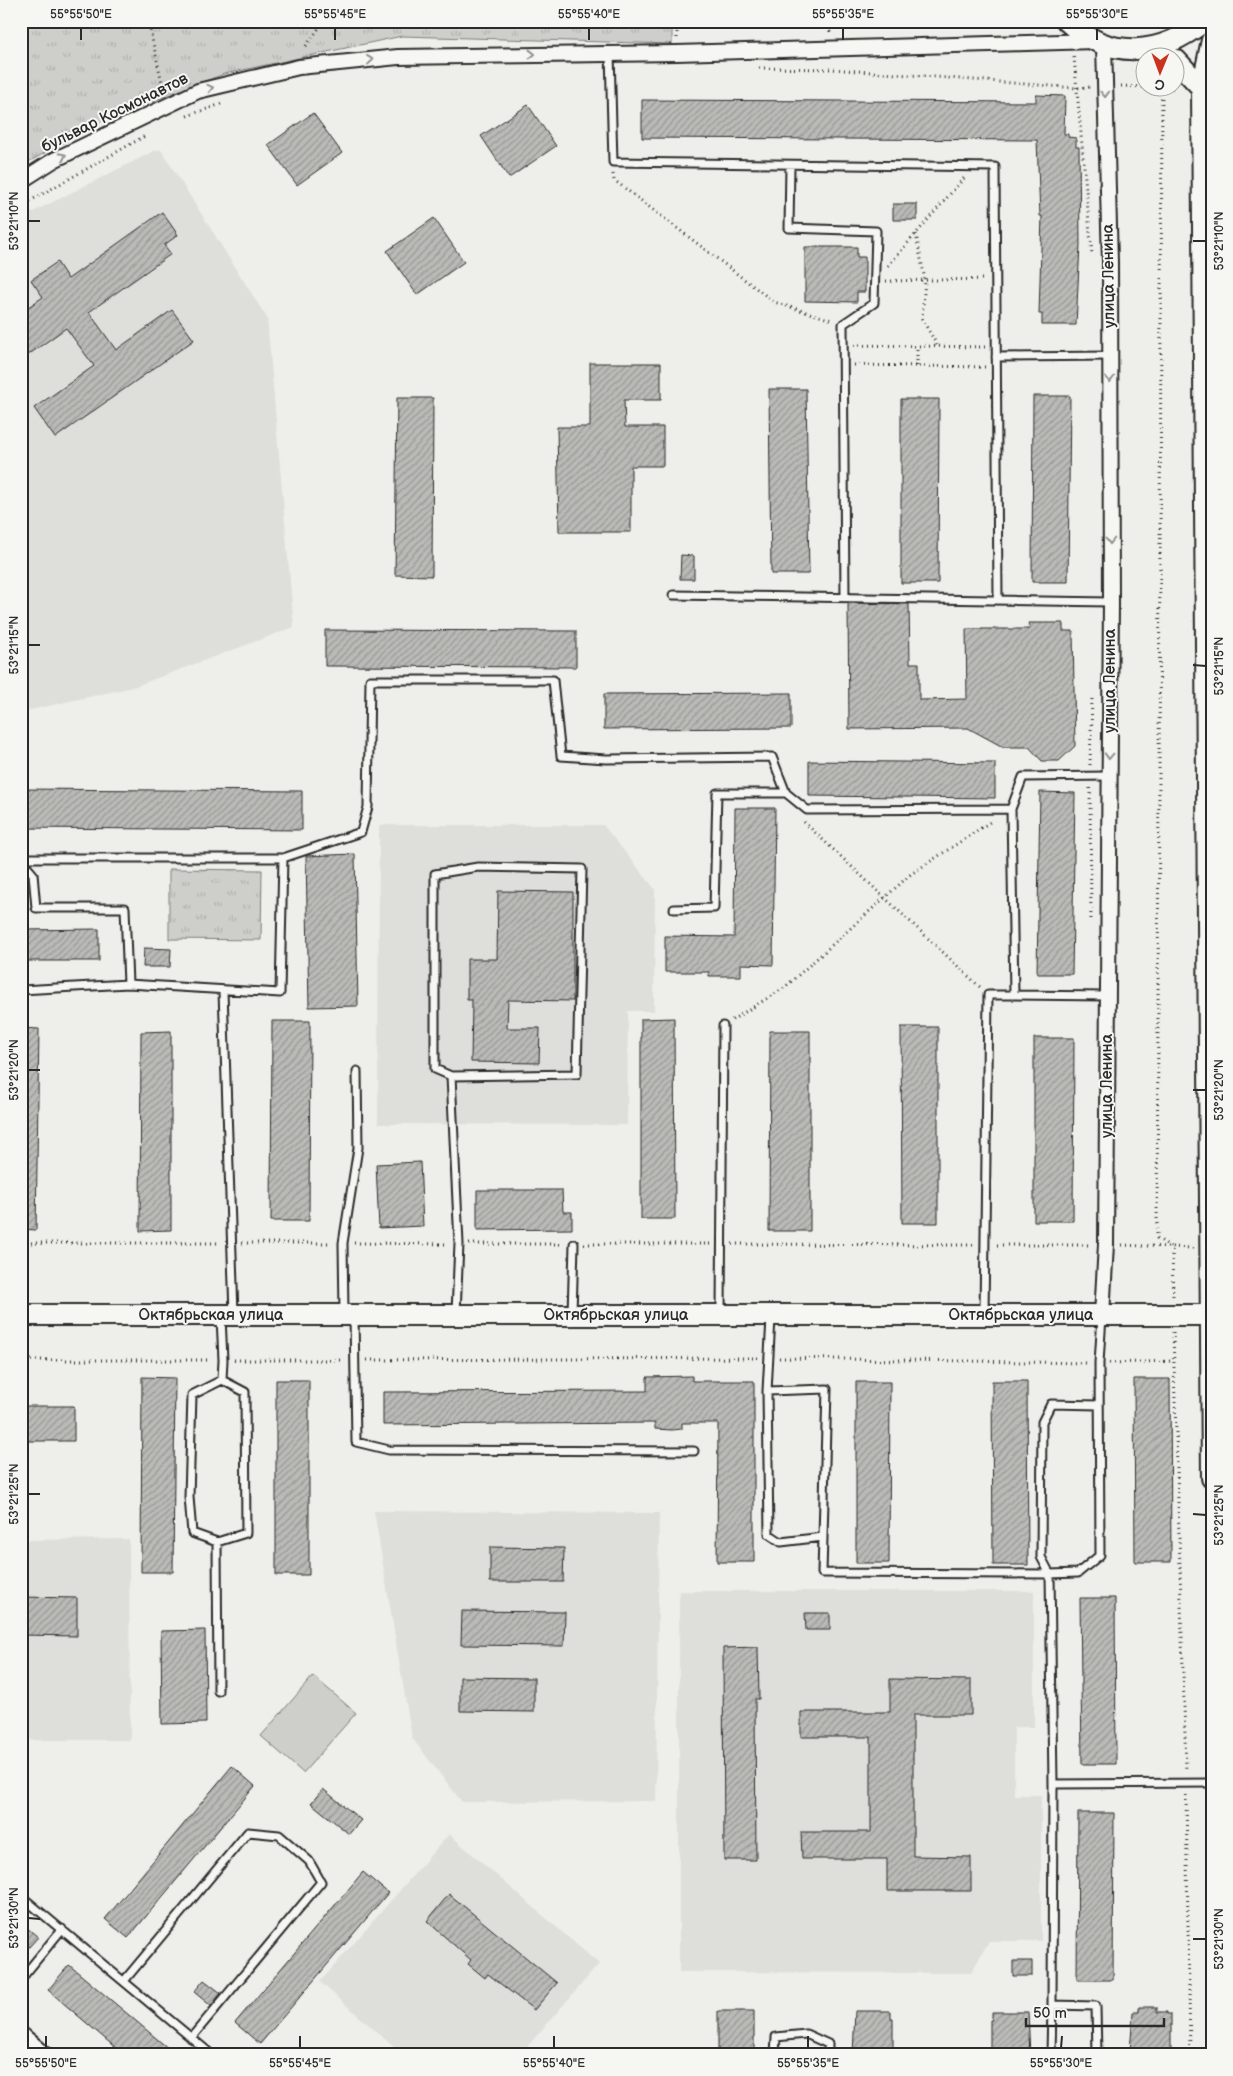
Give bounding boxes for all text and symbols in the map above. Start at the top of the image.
text: 55°55'50"E [50,7,112,22]
text: 55°55'45"E [304,7,366,22]
text: 55°55'40"E [558,7,620,22]
text: 55°55'35"E [812,7,874,22]
text: 55°55'30"E [1066,7,1128,22]
north arrow [1136,48,1186,98]
one-way arrow [529,49,537,60]
one-way arrow [366,55,374,66]
street label: бульвар Космонавтов [39,69,192,157]
text: С [1155,76,1165,93]
one-way arrow [206,83,215,94]
one-way arrow [1100,90,1110,98]
one-way arrow [58,151,67,162]
text: 53°21'10"N [7,192,22,250]
text: 53°21'10"N [1212,212,1227,270]
street label: улица Ленина [1099,223,1119,328]
one-way arrow [1105,376,1115,383]
one-way arrow [1105,538,1115,546]
text: 53°21'15"N [7,616,22,674]
street label: улица Ленина [1101,628,1120,733]
text: 53°21'15"N [1212,637,1227,695]
one-way arrow [1104,753,1115,761]
street label: улица Ленина [1098,1033,1117,1138]
text: 53°21'20"N [7,1039,22,1101]
text: 53°21'20"N [1212,1059,1227,1121]
street label: Октябрьская улица [138,1306,284,1325]
street label: Октябрьская улица [543,1306,689,1325]
street label: Октябрьская улица [948,1306,1094,1325]
text: 53°21'25"N [7,1463,22,1525]
text: 53°21'25"N [1212,1484,1227,1546]
text: 53°21'30"N [7,1887,22,1949]
text: 53°21'30"N [1212,1908,1227,1970]
scale bar [1026,1996,1163,2028]
text: 50 m [1033,2004,1067,2023]
text: 55°55'50"E [15,2056,77,2071]
text: 55°55'45"E [269,2056,331,2071]
text: 55°55'40"E [523,2056,585,2071]
text: 55°55'35"E [777,2056,839,2071]
text: 55°55'30"E [1030,2056,1092,2071]

